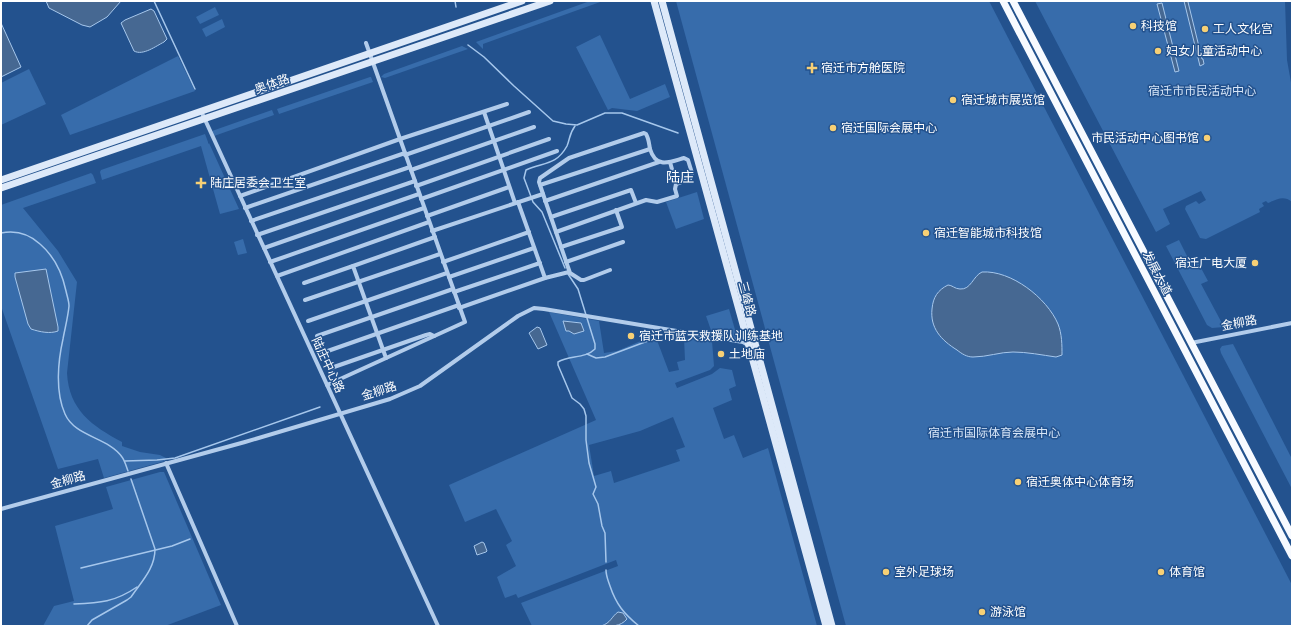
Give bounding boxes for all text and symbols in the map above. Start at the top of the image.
place label: 科技馆 [1141,17,1177,34]
place label: 工人文化宫 [1213,20,1273,37]
marker: 科技馆 [1128,21,1138,31]
marker: 工人文化宫 [1200,24,1210,34]
place label: 妇女儿童活动中心 [1166,42,1262,59]
marker: 妇女儿童活动中心 [1153,46,1163,56]
place label: 宿迁市方舱医院 [821,59,905,76]
marker: 宿迁市方舱医院 [806,62,818,74]
street label: 奥体路 [252,70,292,97]
park label: 宿迁市市民活动中心 [1148,82,1256,99]
place label: 宿迁城市展览馆 [961,91,1045,108]
marker: 宿迁城市展览馆 [948,95,958,105]
place label: 宿迁国际会展中心 [841,119,937,136]
marker: 宿迁国际会展中心 [828,123,838,133]
place label: 市民活动中心图书馆 [1091,129,1199,146]
marker: 市民活动中心图书馆 [1202,133,1212,143]
district label: 陆庄 [666,167,694,186]
place label: 陆庄居委会卫生室 [210,174,306,191]
marker: 陆庄居委会卫生室 [195,177,207,189]
place label: 宿迁智能城市科技馆 [934,224,1042,241]
marker: 宿迁智能城市科技馆 [921,228,931,238]
street label: 发展大道 [1139,248,1176,298]
place label: 宿迁广电大厦 [1175,254,1247,271]
marker: 宿迁广电大厦 [1250,258,1260,268]
street label: 三峰路 [735,279,760,318]
street label: 金柳路 [1220,311,1258,334]
place label: 宿迁市蓝天救援队训练基地 [639,327,783,344]
marker: 宿迁市蓝天救援队训练基地 [626,331,636,341]
street label: 陆庄中心路 [308,334,349,396]
place label: 土地庙 [729,345,765,362]
marker: 土地庙 [716,349,726,359]
street label: 金柳路 [359,377,399,404]
park label: 宿迁市国际体育会展中心 [928,424,1060,441]
street label: 金柳路 [48,466,88,493]
place label: 宿迁奥体中心体育场 [1026,473,1134,490]
marker: 宿迁奥体中心体育场 [1013,477,1023,487]
place label: 室外足球场 [894,563,954,580]
place label: 体育馆 [1169,563,1205,580]
marker: 室外足球场 [881,567,891,577]
marker: 体育馆 [1156,567,1166,577]
place label: 游泳馆 [990,603,1026,620]
marker: 游泳馆 [977,607,987,617]

